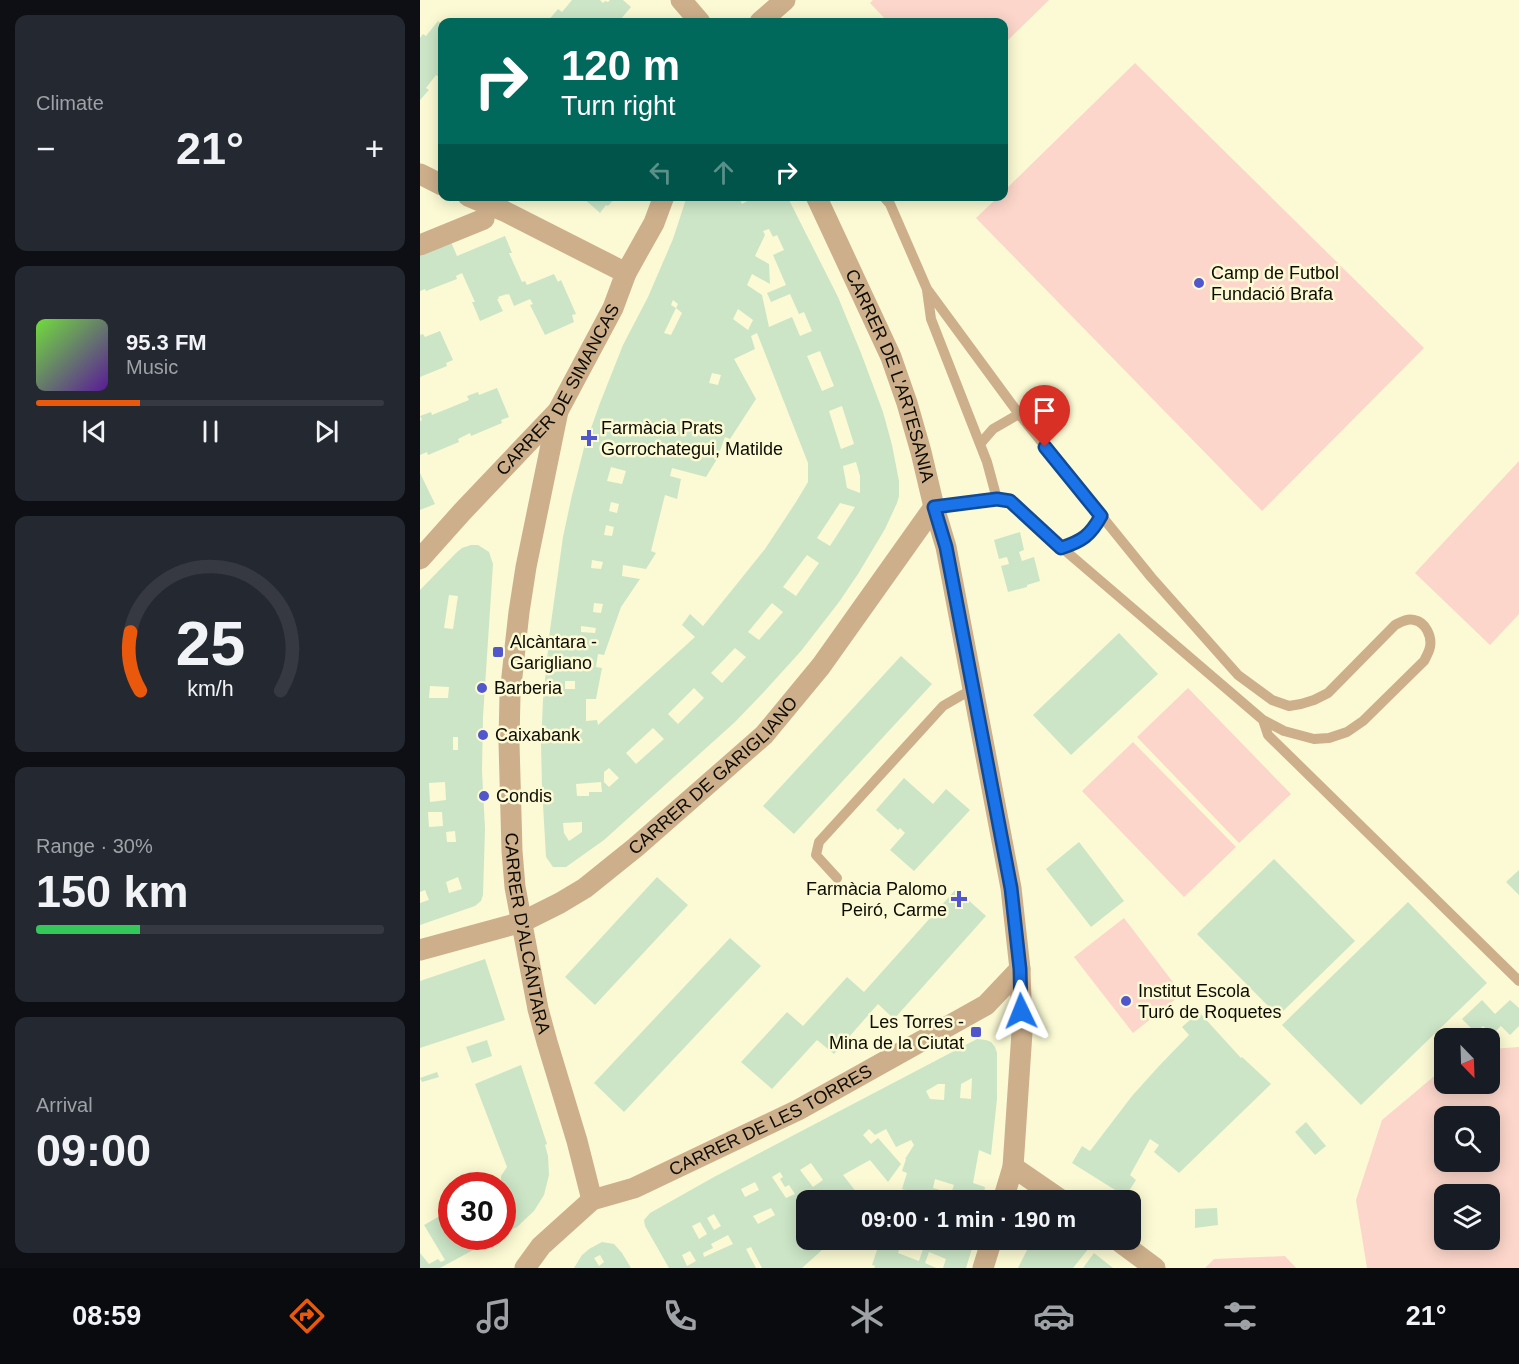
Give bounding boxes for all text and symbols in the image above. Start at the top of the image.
icon: right [462,42,540,120]
text: 120 m [561,42,680,89]
text: Turn right [561,91,676,121]
text: Climate [36,92,104,114]
text: 21° [176,123,244,174]
text: − [36,130,55,167]
text: + [365,130,384,167]
icon: left [644,156,677,189]
icon: ahead [707,156,740,189]
icon: right [770,156,803,189]
place label: Camp de Futbol Fundació Brafa [1211,263,1339,304]
street label: CARRER DE L'ARTESANIA [841,266,938,484]
marker: Camp de Futbol Fundació Brafa [1192,276,1206,290]
street label: CARRER DE SIMANCAS [492,300,623,479]
text: 95.3 FM [126,330,207,355]
text: Music [126,356,178,378]
pin [1019,385,1070,447]
icon: arrive [1028,394,1061,427]
icon: previous [78,415,111,448]
icon: pause [194,415,227,448]
icon: next [310,415,343,448]
place label: Farmàcia Prats Gorrochategui, Matilde [601,418,783,459]
marker: Farmàcia Prats Gorrochategui, Matilde [582,431,596,445]
text: 25 [175,609,245,678]
place label: Alcàntara - Garigliano [510,632,597,673]
marker: Alcàntara - Garigliano [491,645,505,659]
text: km/h [187,677,233,701]
place label: Barberia [494,678,563,698]
marker: Barberia [475,681,489,695]
street label: CARRER DE GARIGLIANO [625,693,801,859]
place label: Caixabank [495,725,581,745]
marker: Caixabank [476,728,490,742]
place label: Condis [496,786,552,806]
marker: Condis [477,789,491,803]
street label: CARRER D'ALCÁNTARA [501,832,554,1036]
text: Range · 30% [36,835,153,857]
text: 150 km [36,866,189,917]
place label: Farmàcia Palomo Peiró, Carme [806,879,947,920]
marker: Farmàcia Palomo Peiró, Carme [952,892,966,906]
position arrow [989,979,1053,1043]
place label: Institut Escola Turó de Roquetes [1138,981,1281,1022]
marker: Institut Escola Turó de Roquetes [1119,994,1133,1008]
place label: Les Torres - Mina de la Ciutat [829,1012,964,1053]
marker: Les Torres - Mina de la Ciutat [969,1025,983,1039]
north arrow [1434,1028,1500,1094]
map controls [1434,1028,1500,1250]
street label: CARRER DE LES TORRES [666,1061,875,1180]
text: Arrival [36,1094,93,1116]
button: search [1434,1106,1500,1172]
text: 09:00 [36,1125,151,1176]
speed limit sign: 30 [438,1172,516,1250]
button: layers [1434,1184,1500,1250]
text: 09:00 · 1 min · 190 m [861,1207,1076,1232]
icon: directions [286,1295,328,1337]
icon: music [473,1295,515,1337]
icon: phone [659,1295,701,1337]
icon: climate [846,1295,888,1337]
icon: car [1033,1295,1075,1337]
icon: filters [1219,1295,1261,1337]
text: 08:59 [72,1301,141,1331]
text: 21° [1406,1301,1447,1331]

